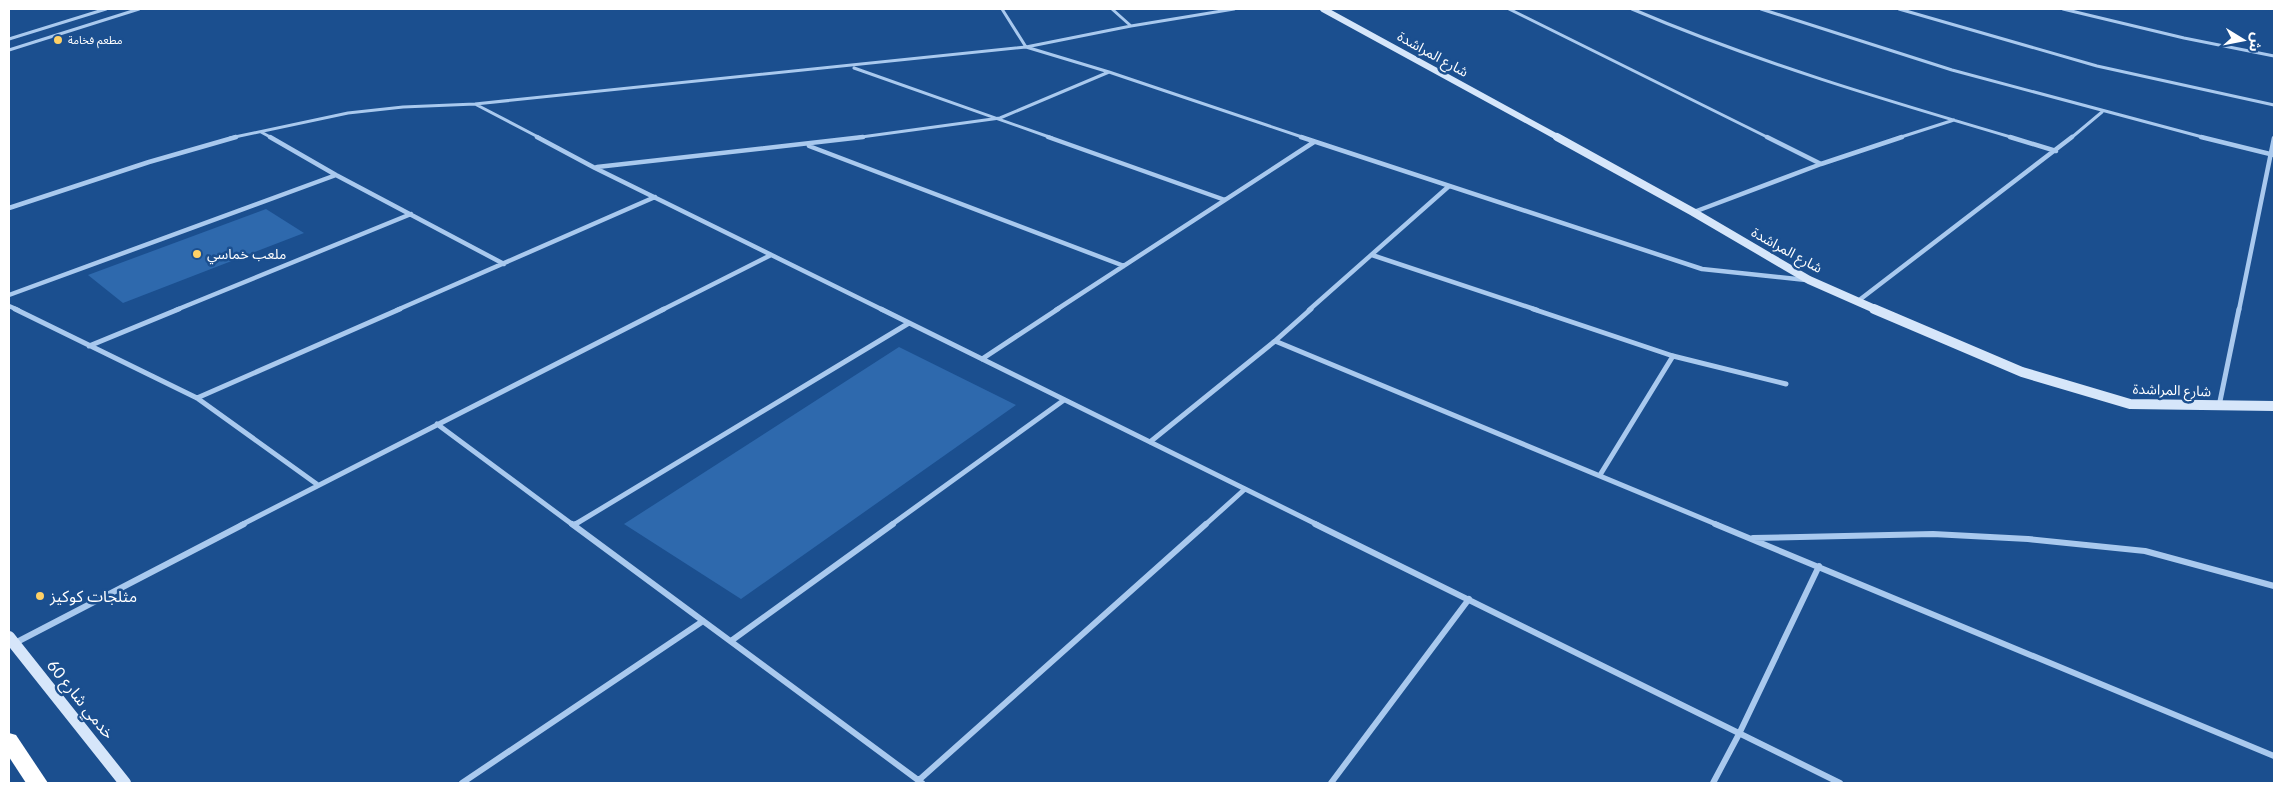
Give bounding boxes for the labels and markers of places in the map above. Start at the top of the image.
place label: مطعم فخامة [68,33,123,49]
marker: مطعم فخامة [52,34,64,46]
place label: ملعب خماسي [207,245,286,265]
marker: ملعب خماسي [191,248,203,260]
place label: مثلجات كوكيز [49,586,137,606]
marker: مثلجات كوكيز [34,590,46,602]

